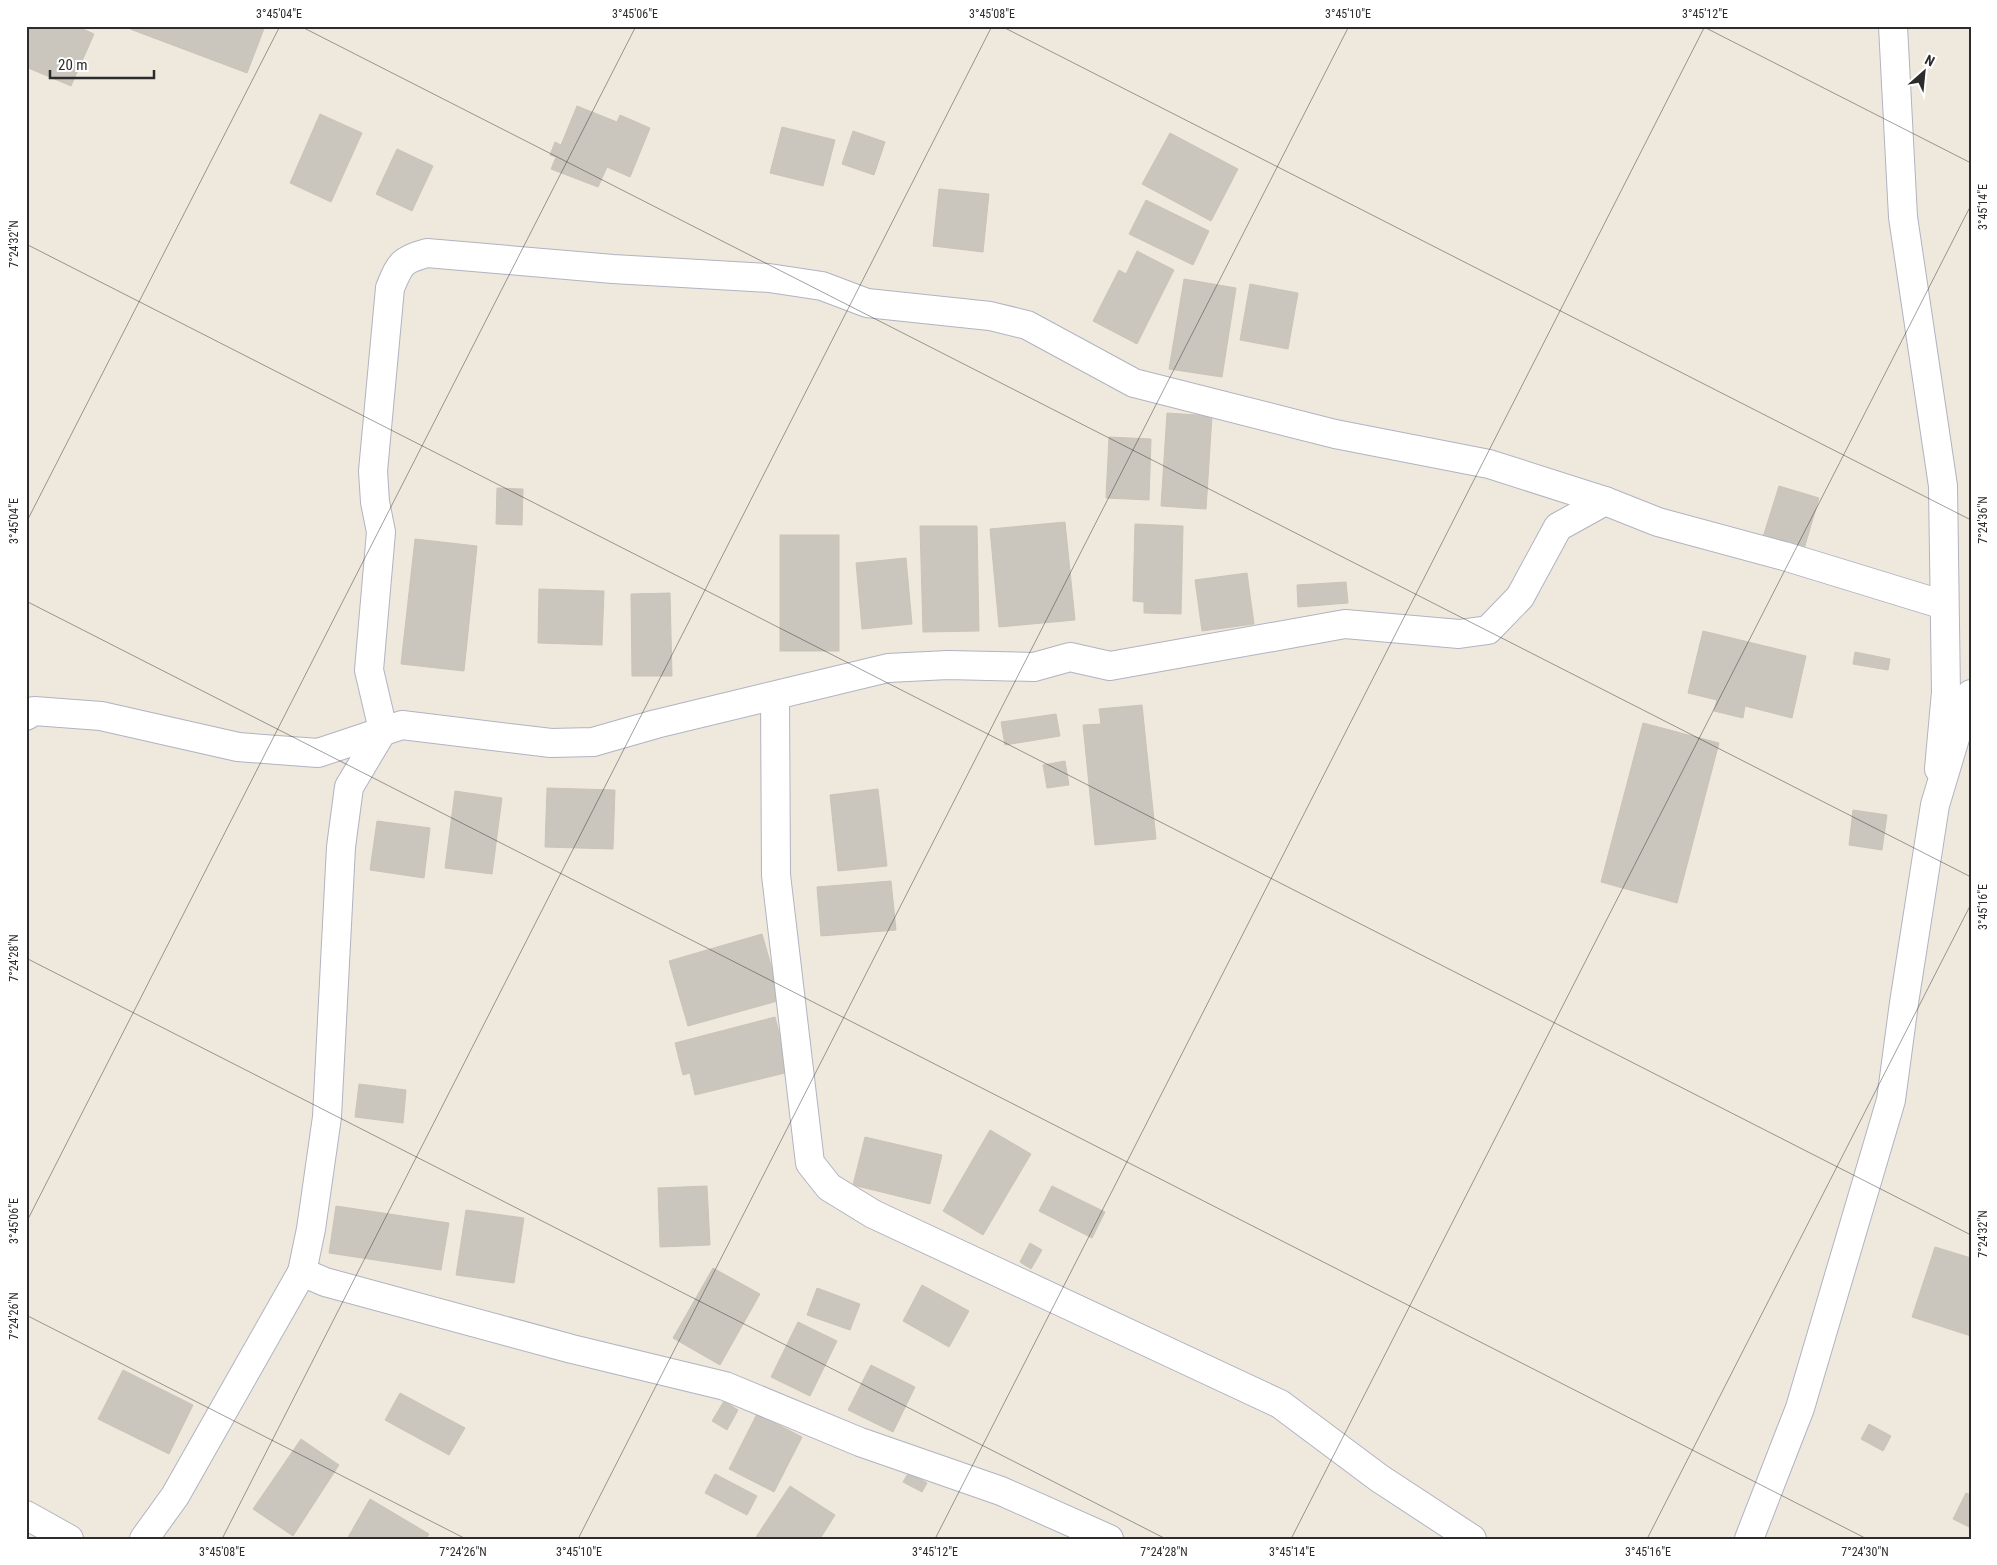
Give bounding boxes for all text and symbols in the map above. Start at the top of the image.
text: 3°45'04"E [256,7,302,21]
text: 3°45'06"E [612,7,658,21]
text: 3°45'08"E [969,7,1015,21]
text: 3°45'10"E [1325,7,1371,21]
text: 3°45'12"E [1682,7,1728,21]
scale bar [50,48,154,80]
north arrow [1900,48,1950,98]
text: N [1922,51,1937,69]
text: 20 m [58,56,88,74]
text: 3°45'14"E [1976,184,1990,230]
text: 7°24'32"N [7,220,21,268]
text: 7°24'36"N [1976,496,1990,544]
text: 3°45'04"E [7,498,21,544]
text: 3°45'16"E [1976,884,1990,930]
text: 7°24'28"N [7,934,21,982]
text: 3°45'06"E [7,1198,21,1244]
text: 7°24'32"N [1976,1210,1990,1258]
text: 7°24'26"N [7,1292,21,1340]
text: 3°45'08"E [199,1545,245,1559]
text: 7°24'26"N [439,1545,487,1559]
text: 3°45'10"E [556,1545,602,1559]
text: 3°45'12"E [912,1545,958,1559]
text: 7°24'28"N [1140,1545,1188,1559]
text: 3°45'14"E [1269,1545,1315,1559]
text: 3°45'16"E [1625,1545,1671,1559]
text: 7°24'30"N [1841,1545,1889,1559]

